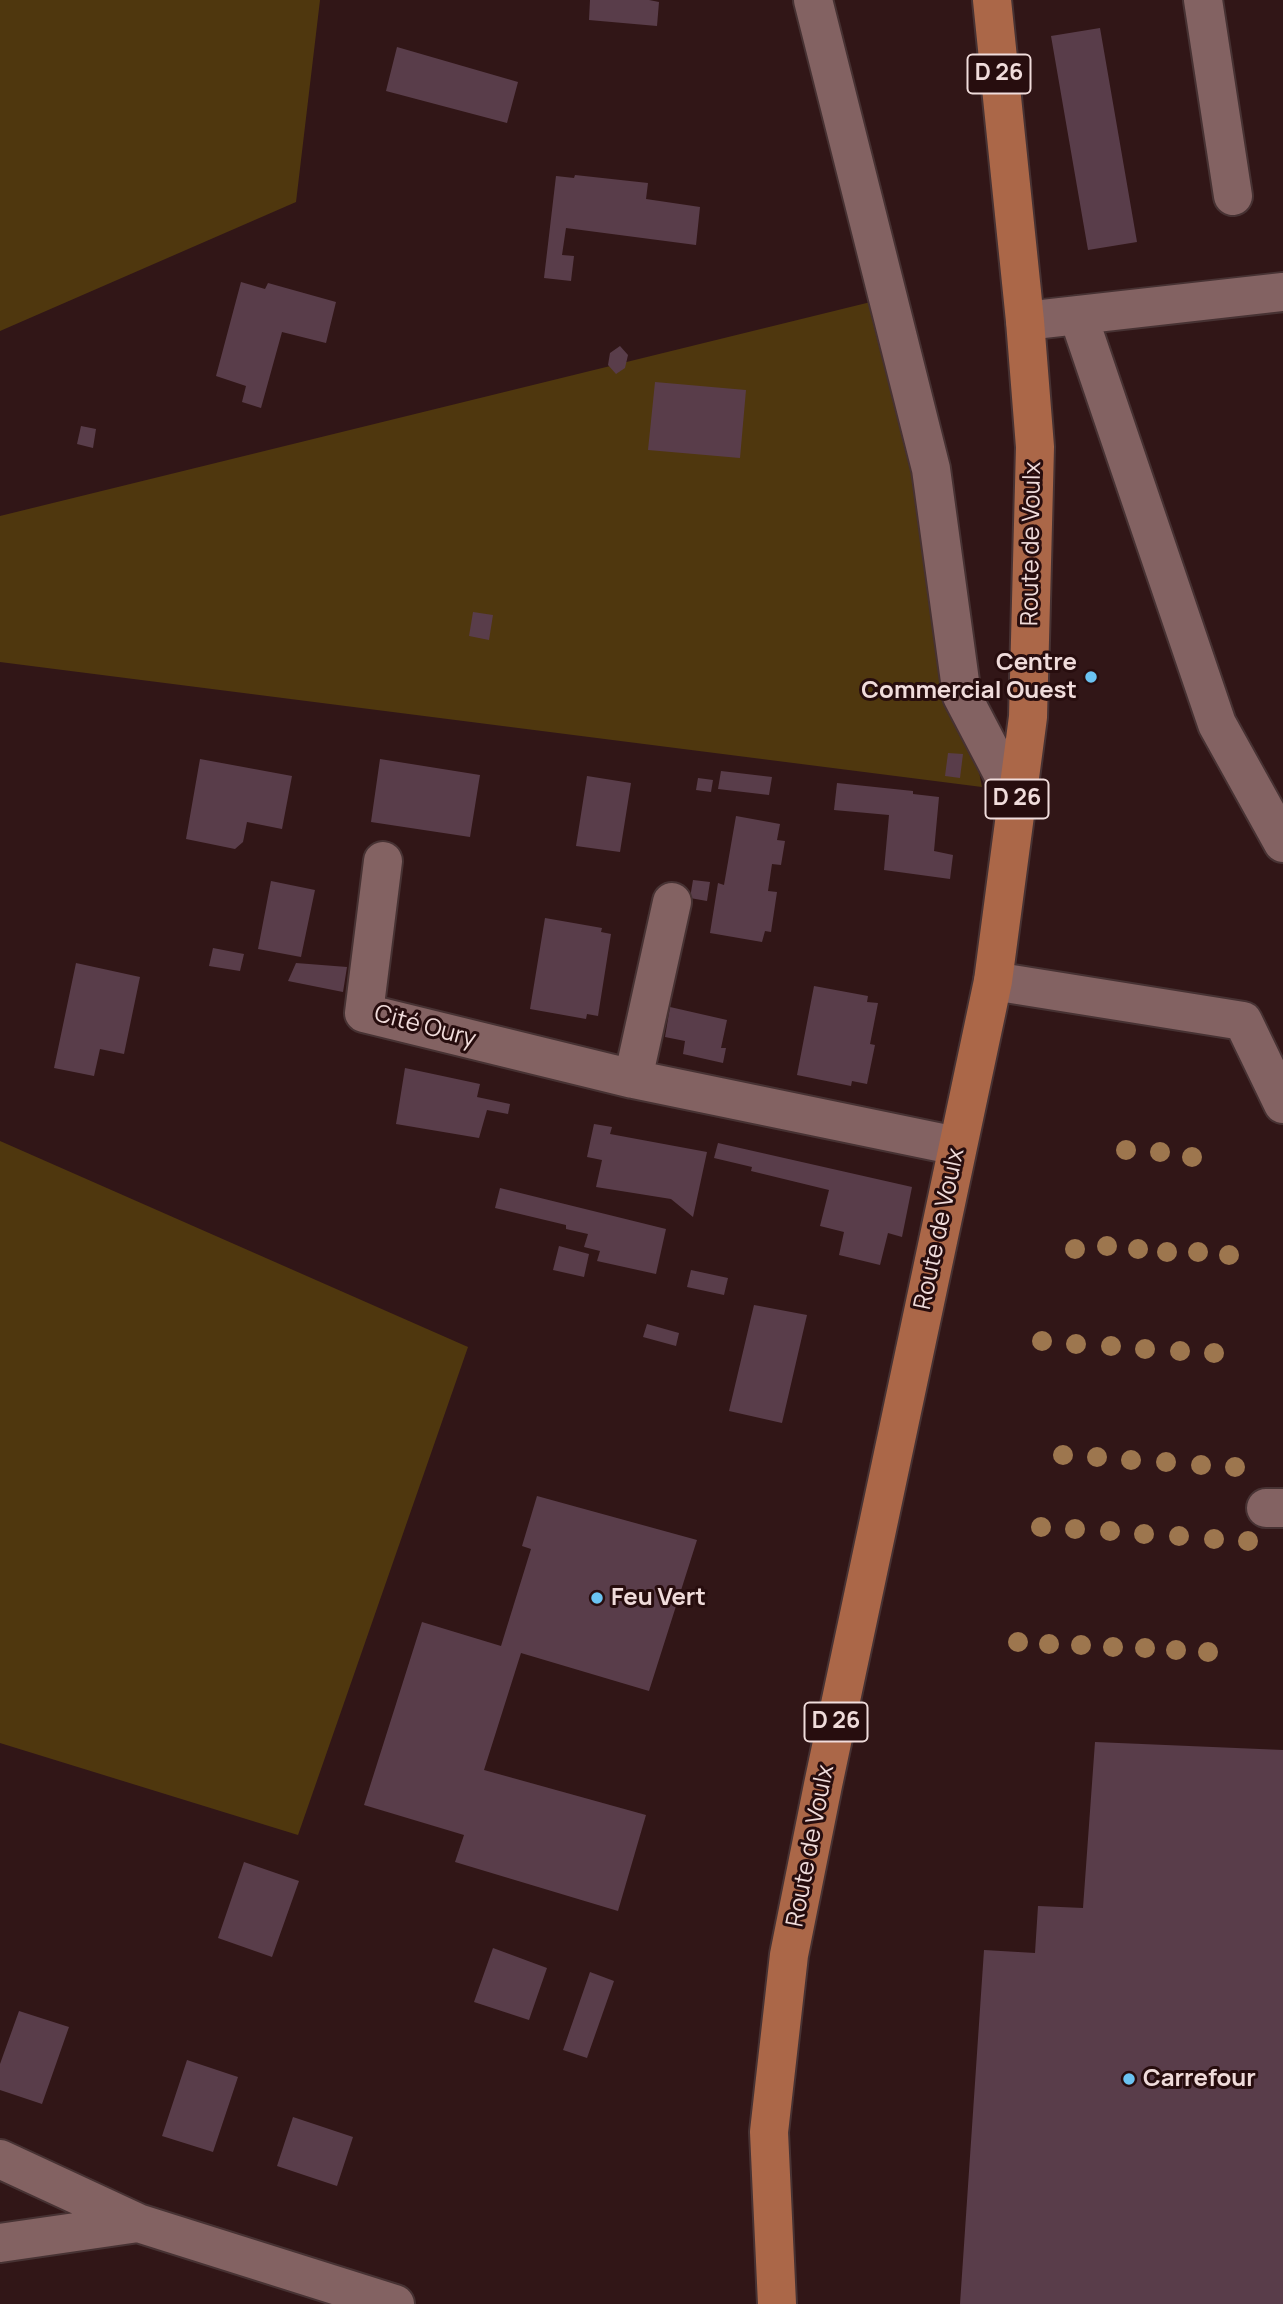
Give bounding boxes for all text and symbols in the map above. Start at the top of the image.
road number: D 26 [968,54,1030,94]
street label: Route de Voulx [1016,462,1048,626]
place label: Centre Commercial Ouest [861,649,1077,705]
marker: Centre Commercial Ouest [1083,669,1099,685]
road number: D 26 [986,779,1048,818]
street label: Cité Oury [371,1000,479,1054]
street label: Route de Voulx [909,1146,971,1312]
place label: Feu Vert [611,1584,706,1612]
marker: Feu Vert [589,1590,605,1606]
road number: D 26 [804,1702,868,1742]
street label: Route de Voulx [781,1763,841,1929]
place label: Carrefour [1143,2065,1256,2093]
marker: Carrefour [1121,2071,1137,2087]

